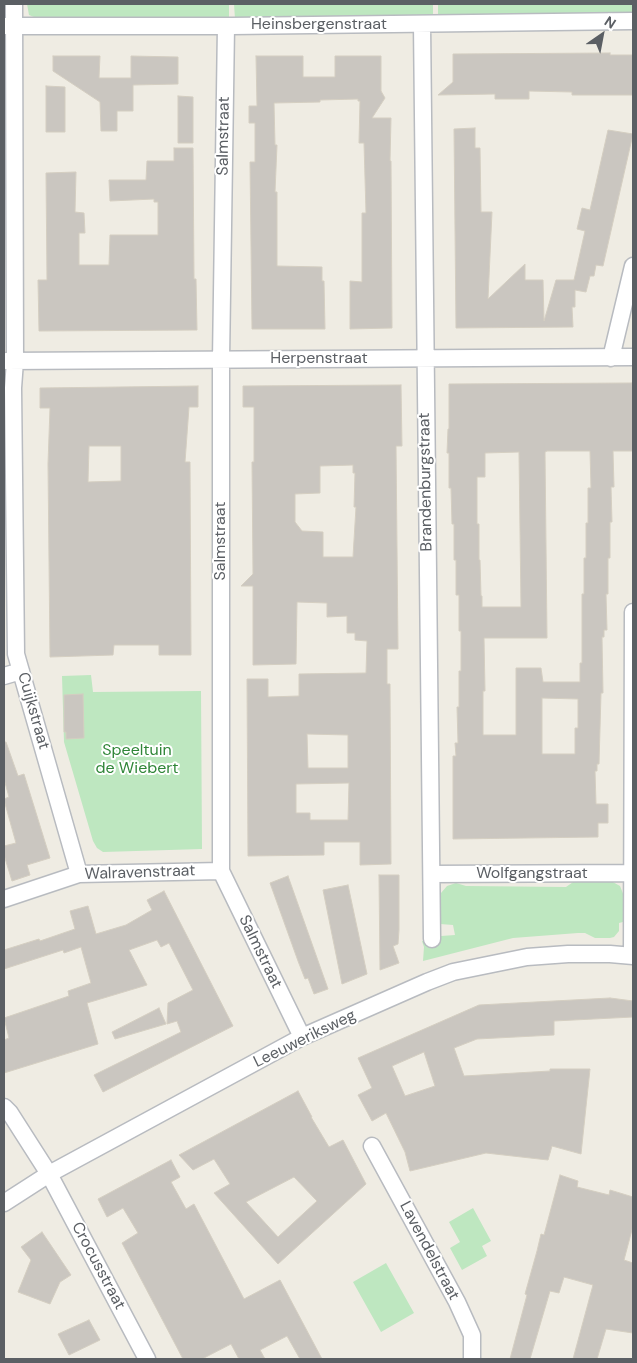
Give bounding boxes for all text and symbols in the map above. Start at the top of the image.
north arrow [577,10,627,60]
text: N [601,12,619,33]
street label: Heinsbergenstraat [251,15,387,35]
street label: Salmstraat [214,96,234,176]
street label: Herpenstraat [270,349,368,369]
street label: Brandenburgstraat [415,412,437,552]
street label: Salmstraat [211,501,231,581]
street label: Cuijkstraat [13,670,53,752]
park label: Speeltuin de Wiebert [95,741,179,779]
street label: Walravenstraat [84,861,196,885]
street label: Wolfgangstraat [476,864,588,884]
street label: Salmstraat [234,912,286,992]
street label: Leeuweriksweg [251,1006,359,1072]
street label: Lavendelstraat [395,1198,463,1304]
street label: Crocusstraat [67,1219,129,1313]

